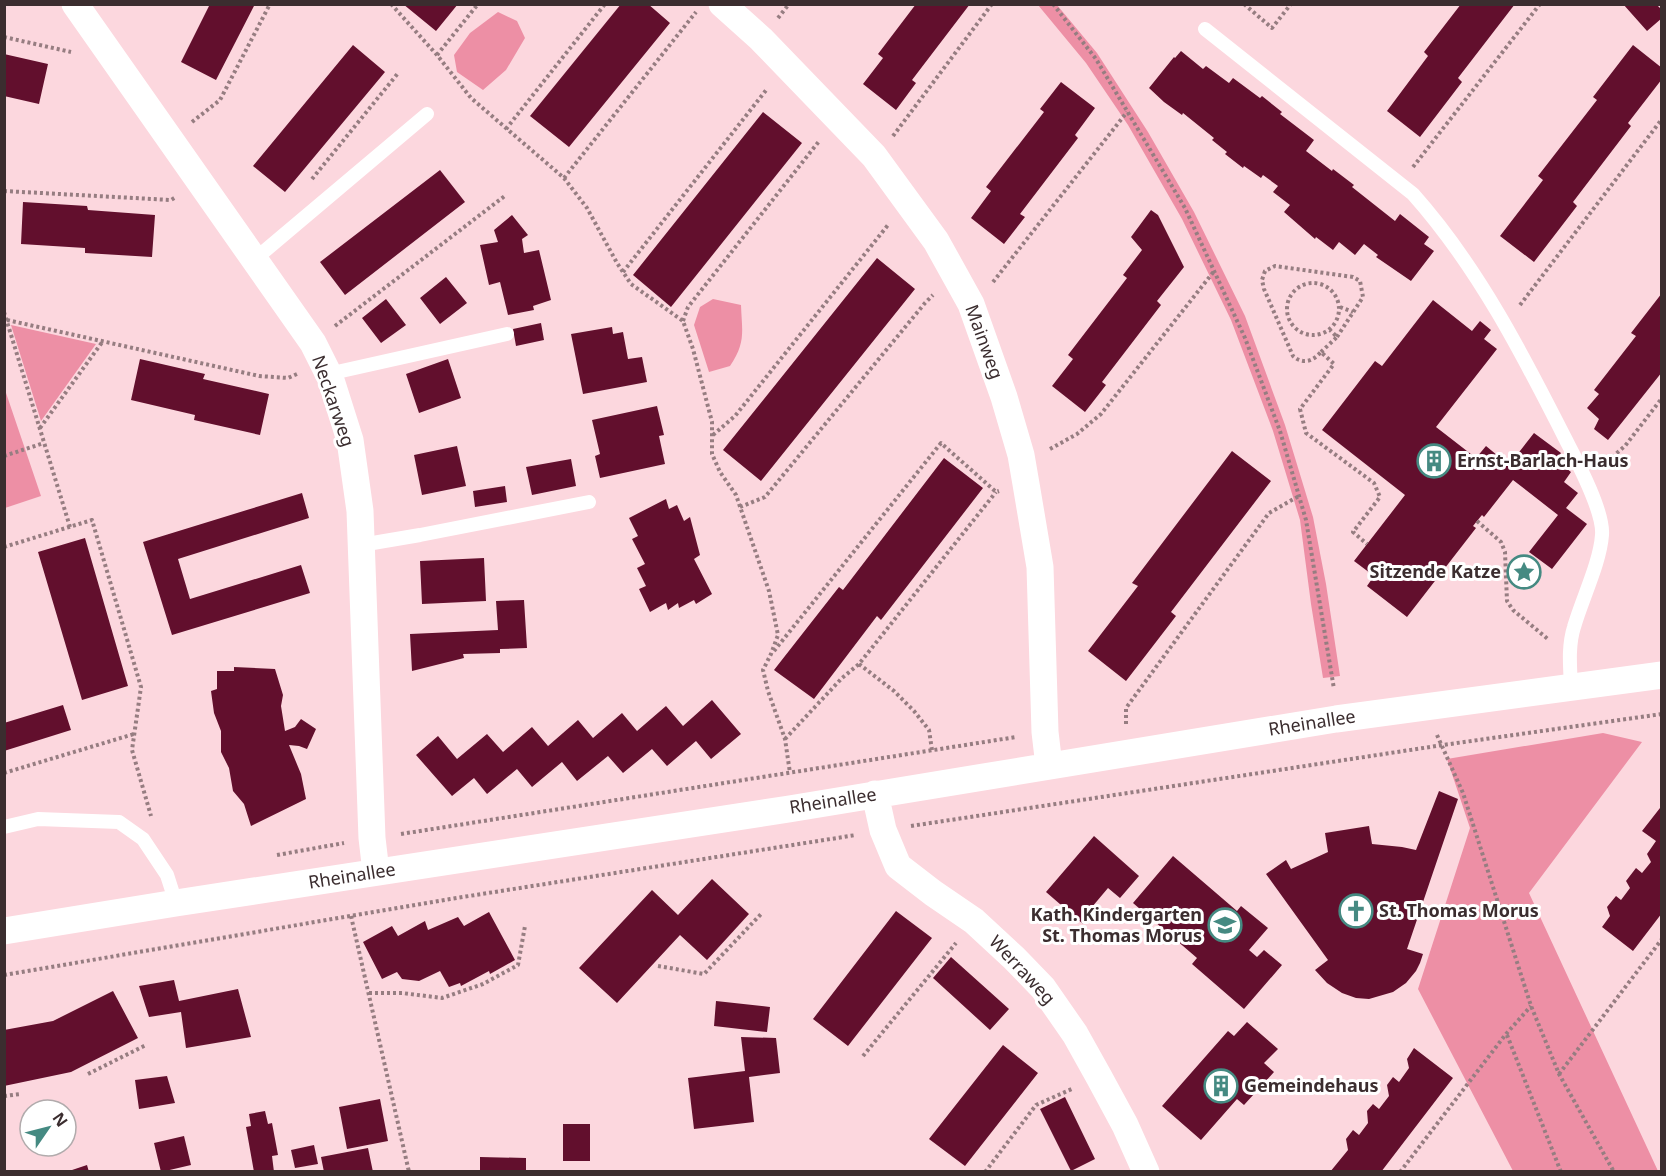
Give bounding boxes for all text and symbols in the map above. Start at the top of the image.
street label: Mainweg [960,301,1009,382]
street label: Neckarweg [307,352,361,449]
building icon: Ernst-Barlach-Haus [1416,443,1452,479]
place label: Ernst-Barlach-Haus [1457,448,1628,472]
place icon: Sitzende Katze [1506,554,1542,590]
place label: Sitzende Katze [1370,559,1501,583]
street label: Rheinallee [1267,703,1357,741]
street label: Rheinallee [788,781,878,819]
street label: Rheinallee [307,856,397,894]
church icon: St. Thomas Morus [1338,893,1374,929]
place label: St. Thomas Morus [1379,898,1539,922]
place label: Kath. Kindergarten St. Thomas Morus [1031,902,1202,947]
school or university icon: Kath. Kindergarten St. Thomas Morus [1207,907,1243,943]
street label: Werraweg [984,929,1061,1009]
building icon: Gemeindehaus [1203,1068,1239,1104]
place label: Gemeindehaus [1244,1073,1379,1097]
north arrow [18,1098,78,1158]
text: N [48,1108,73,1131]

